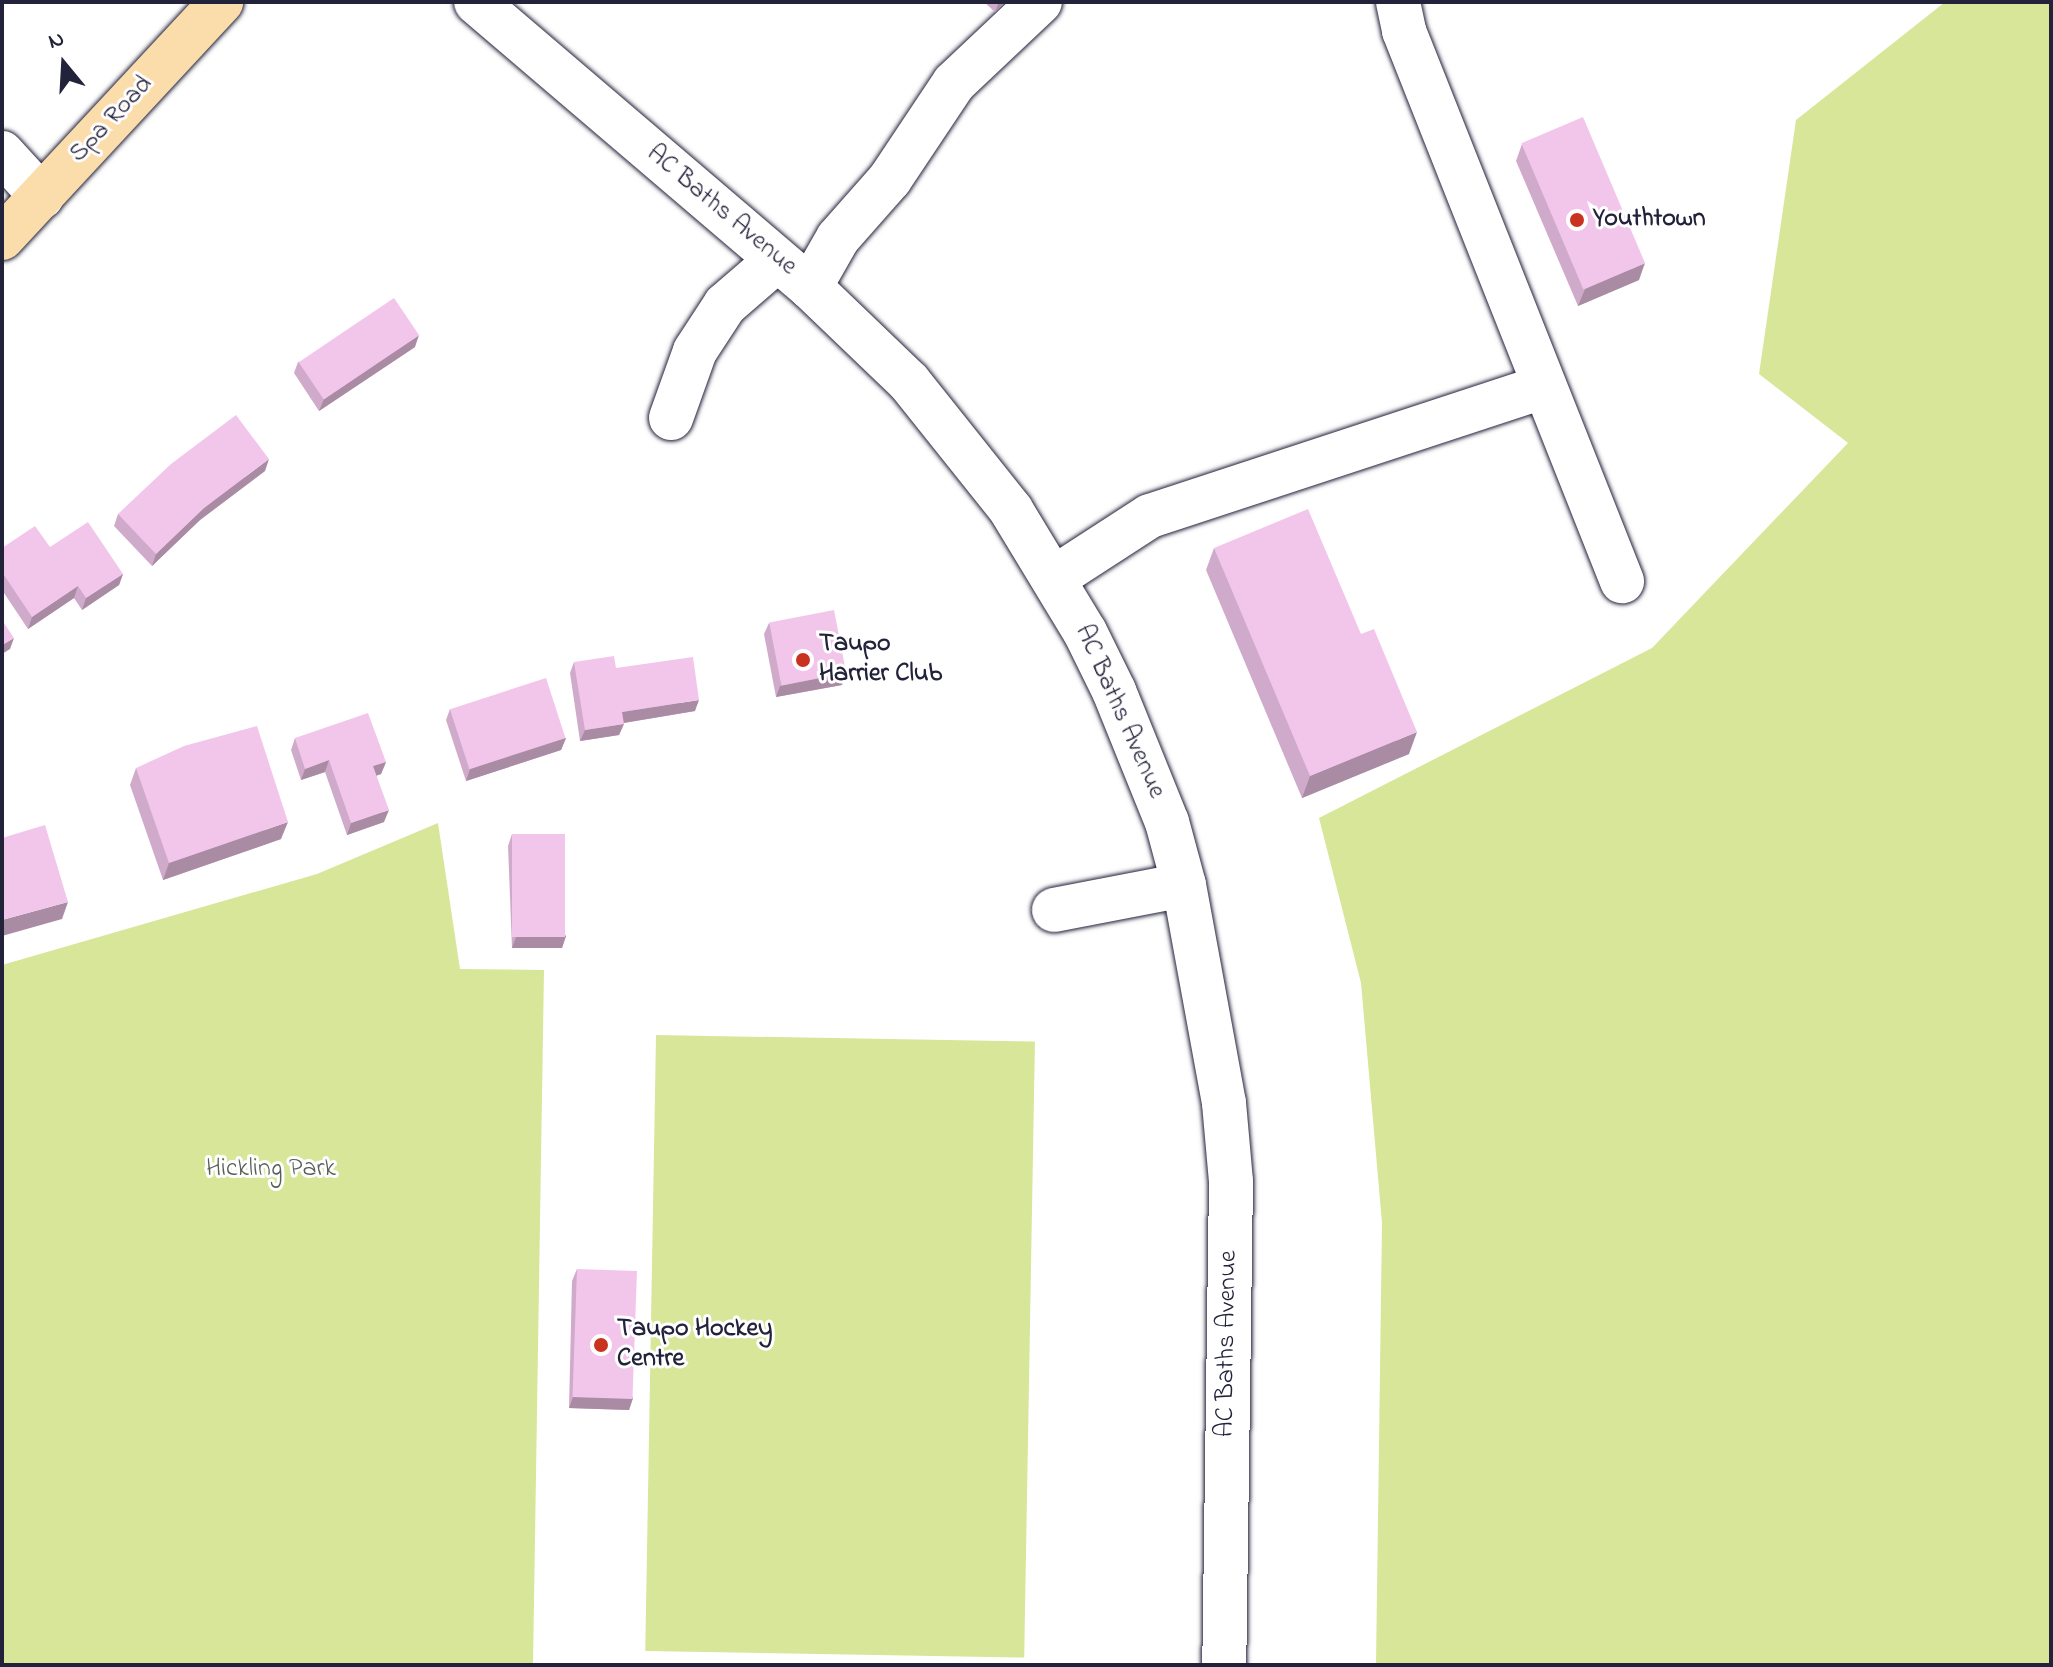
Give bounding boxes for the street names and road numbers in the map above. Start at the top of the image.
street label: Spa Road [64,70,160,170]
street label: AC Baths Avenue [639,139,803,283]
street label: AC Baths Avenue [1067,620,1171,804]
street label: AC Baths Avenue [1211,1250,1245,1438]

